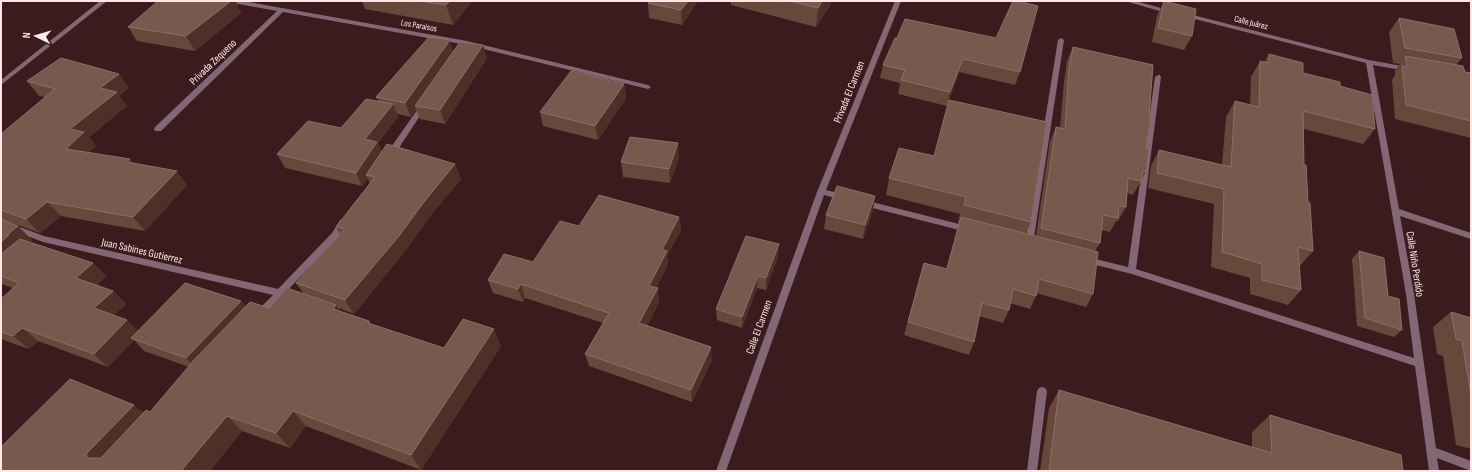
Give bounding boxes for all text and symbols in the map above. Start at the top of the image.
street label: Calle Juárez [1233,13,1270,33]
north arrow [16,16,56,56]
street label: Los Paraisos [400,17,438,35]
text: N [20,32,33,39]
street label: Privada Zequeno [187,36,240,88]
street label: Privada El Carmen [831,59,867,125]
street label: Calle Niño Perdido [1403,230,1427,298]
street label: Juan Sabines Gutierrez [99,235,184,267]
street label: Calle El Carmen [743,298,775,356]

